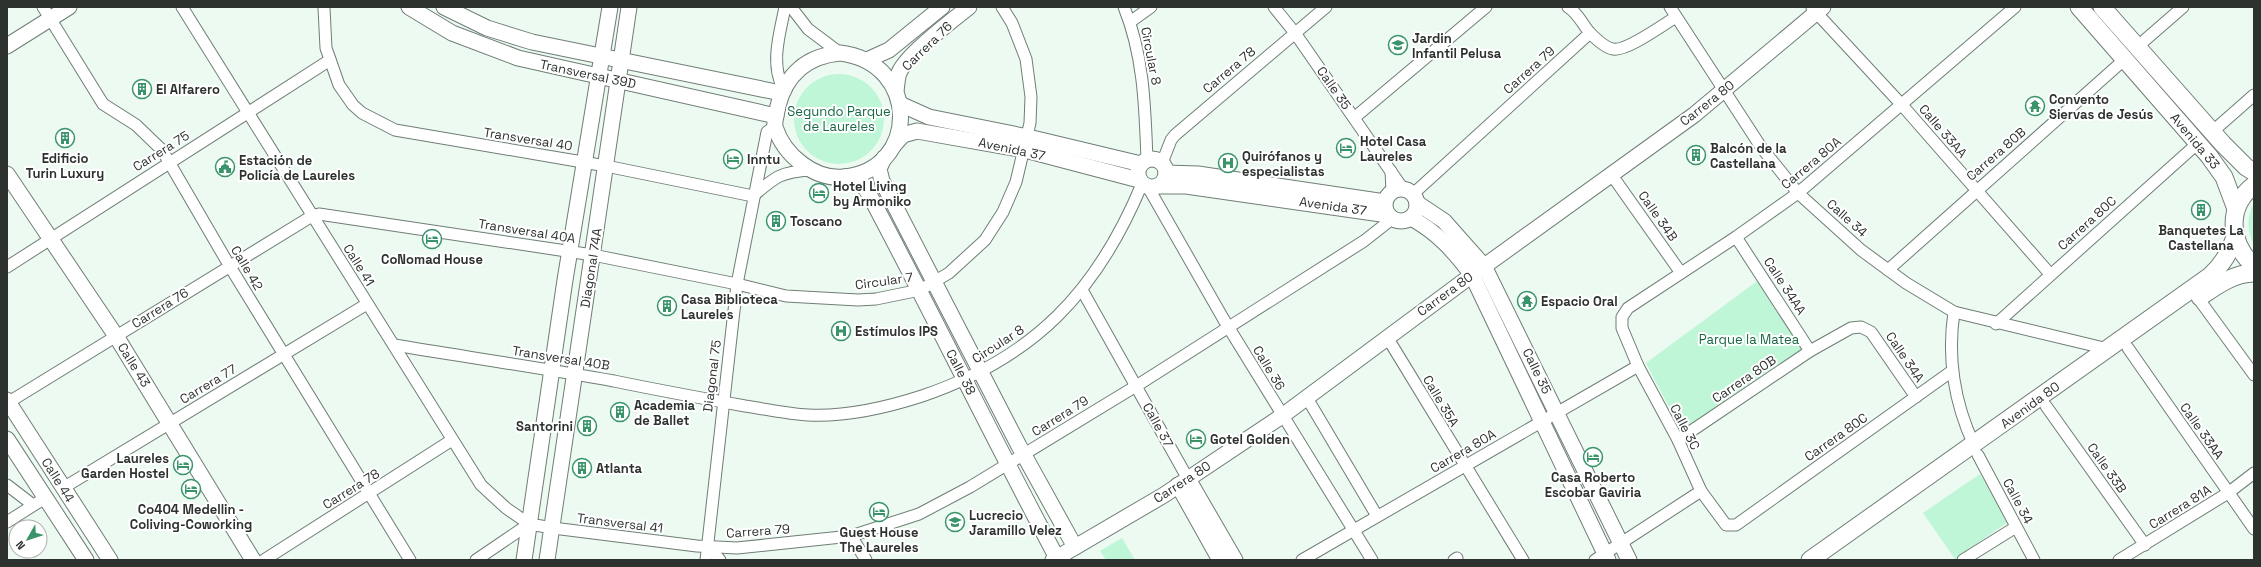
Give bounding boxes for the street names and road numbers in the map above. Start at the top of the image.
street label: Carrera 76 [898,18,956,74]
street label: Circular 8 [1137,25,1165,87]
street label: Carrera 79 [1500,42,1558,98]
street label: Carrera 78 [1199,43,1259,97]
street label: Transversal 39D [538,56,638,92]
street label: Calle 35 [1313,63,1355,113]
street label: Carrera 80 [1676,76,1738,130]
street label: Calle 33AA [1915,101,1971,161]
street label: Avenida 33 [2166,109,2224,173]
street label: Carrera 80B [1963,123,2029,185]
street label: Transversal 40 [482,124,574,154]
street label: Carrera 75 [129,127,193,175]
street label: Carrera 80A [1777,133,1845,193]
street label: Avenida 37 [977,134,1047,164]
street label: Calle 34B [1634,187,1682,245]
street label: Carrera 80C [2054,192,2120,254]
street label: Avenida 37 [1298,193,1368,219]
street label: Calle 34 [1823,195,1871,241]
street label: Transversal 40A [477,215,577,247]
street label: Diagonal 74A [576,227,606,309]
street label: Calle 41 [339,241,379,289]
street label: Calle 42 [227,243,267,294]
street label: Calle 34AA [1760,254,1810,318]
street label: Carrera 80 [1414,268,1476,320]
street label: Circular 7 [854,269,914,293]
street label: Carrera 76 [128,284,192,332]
street label: Circular 8 [969,321,1027,367]
street label: Calle 34A [1882,328,1928,386]
street label: Diagonal 75 [699,339,725,413]
street label: Calle 43 [114,340,154,390]
street label: Transversal 40B [511,342,611,374]
street label: Calle 36 [1249,343,1289,393]
street label: Calle 35 [1519,345,1555,397]
street label: Calle 38 [942,346,980,398]
street label: Carrera 80B [1709,351,1779,407]
street label: Carrera 77 [177,360,239,408]
street label: Calle 35A [1419,372,1463,430]
street label: Avenida 80 [1997,378,2063,432]
street label: Carrera 79 [1028,392,1092,440]
street label: Calle 33AA [2176,399,2228,463]
street label: Calle 37 [1139,400,1177,450]
street label: Calle 3C [1666,401,1704,453]
street label: Carrera 80C [1801,409,1871,465]
street label: Carrera 80A [1427,425,1499,477]
street label: Calle 33B [2084,440,2130,496]
street label: Calle 44 [38,455,78,505]
street label: Carrera 80 [1150,457,1214,507]
street label: Carrera 78 [319,465,383,513]
street label: Calle 34 [1999,475,2037,527]
street label: Carrera 81A [2146,481,2214,533]
street label: Transversal 41 [576,509,664,537]
street label: Carrera 79 [726,520,790,542]

